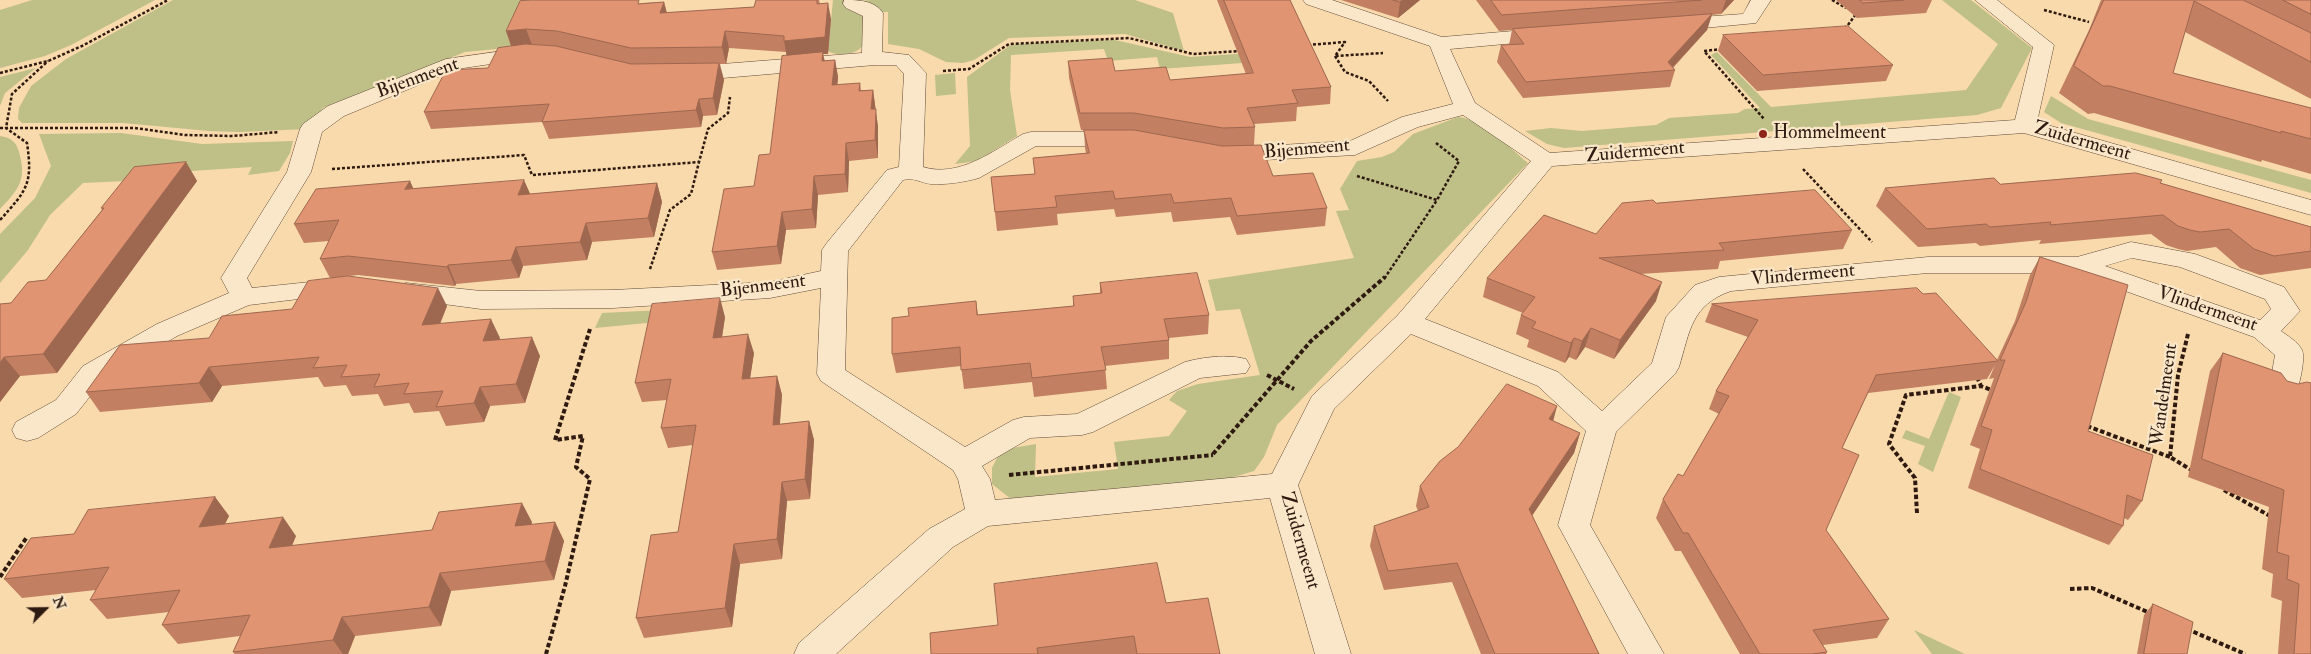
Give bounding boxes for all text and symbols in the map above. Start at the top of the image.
street label: Bijenmeent [374,54,462,104]
street label: Zuidermeent [2031,117,2133,167]
place label: Hommelmeent [1773,123,1886,145]
marker: Hommelmeent [1757,128,1769,140]
street label: Bijenmeent [1263,135,1351,165]
street label: Zuidermeent [1584,137,1686,169]
street label: Vlindermeent [1750,260,1856,292]
street label: Bijenmeent [719,270,807,304]
street label: Vlindermeent [2154,282,2260,338]
street label: Wandelmeent [2146,342,2184,448]
street label: Zuidermeent [1274,490,1324,592]
north arrow [20,584,70,634]
text: N [49,594,70,612]

